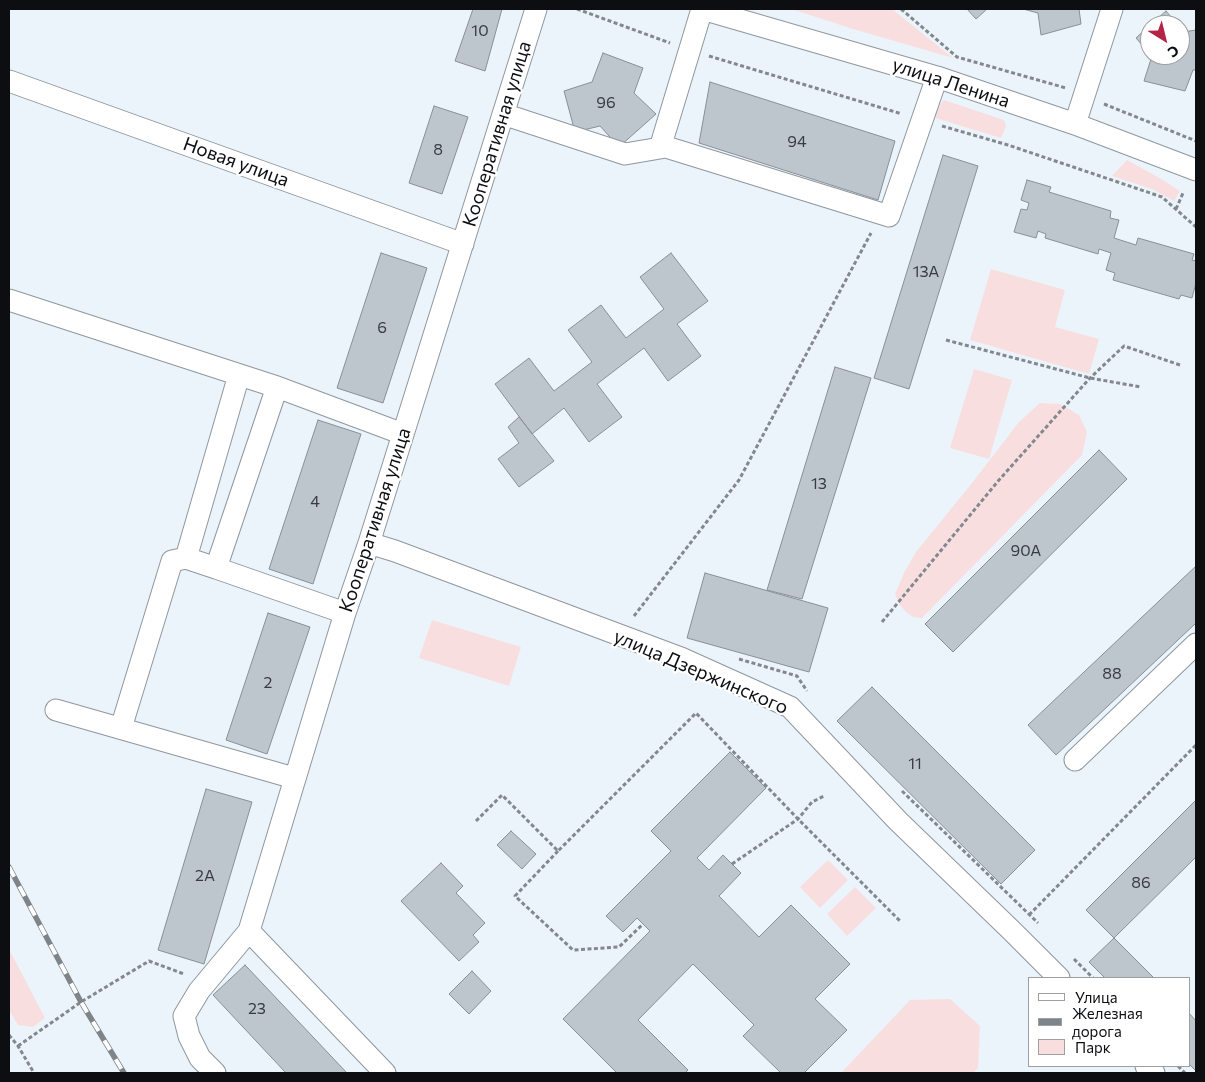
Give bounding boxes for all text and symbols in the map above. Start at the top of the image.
north arrow [1140,15,1190,65]
house number: 10 [471,21,489,41]
street label: Кооперативная улица [458,38,536,230]
text: С [1165,42,1182,61]
street label: улица Ленина [889,53,1013,113]
house number: 96 [596,93,616,113]
street label: Новая улица [180,132,292,192]
house number: 94 [787,132,807,152]
house number: 8 [433,140,443,160]
house number: 13А [913,262,939,282]
house number: 6 [377,318,387,338]
street label: Кооперативная улица [334,425,416,615]
house number: 13 [811,474,827,494]
house number: 4 [310,492,320,512]
house number: 90А [1011,541,1041,561]
street label: улица Дзержинского [610,625,792,719]
house number: 88 [1102,664,1122,684]
house number: 2 [264,673,272,693]
house number: 11 [908,754,922,774]
house number: 2А [195,866,215,886]
house number: 86 [1131,873,1151,893]
legend [1028,977,1190,1067]
text: Улица [1075,988,1117,1006]
house number: 23 [248,999,266,1019]
text: Железная дорога [1072,1004,1143,1040]
text: Парк [1075,1038,1111,1056]

